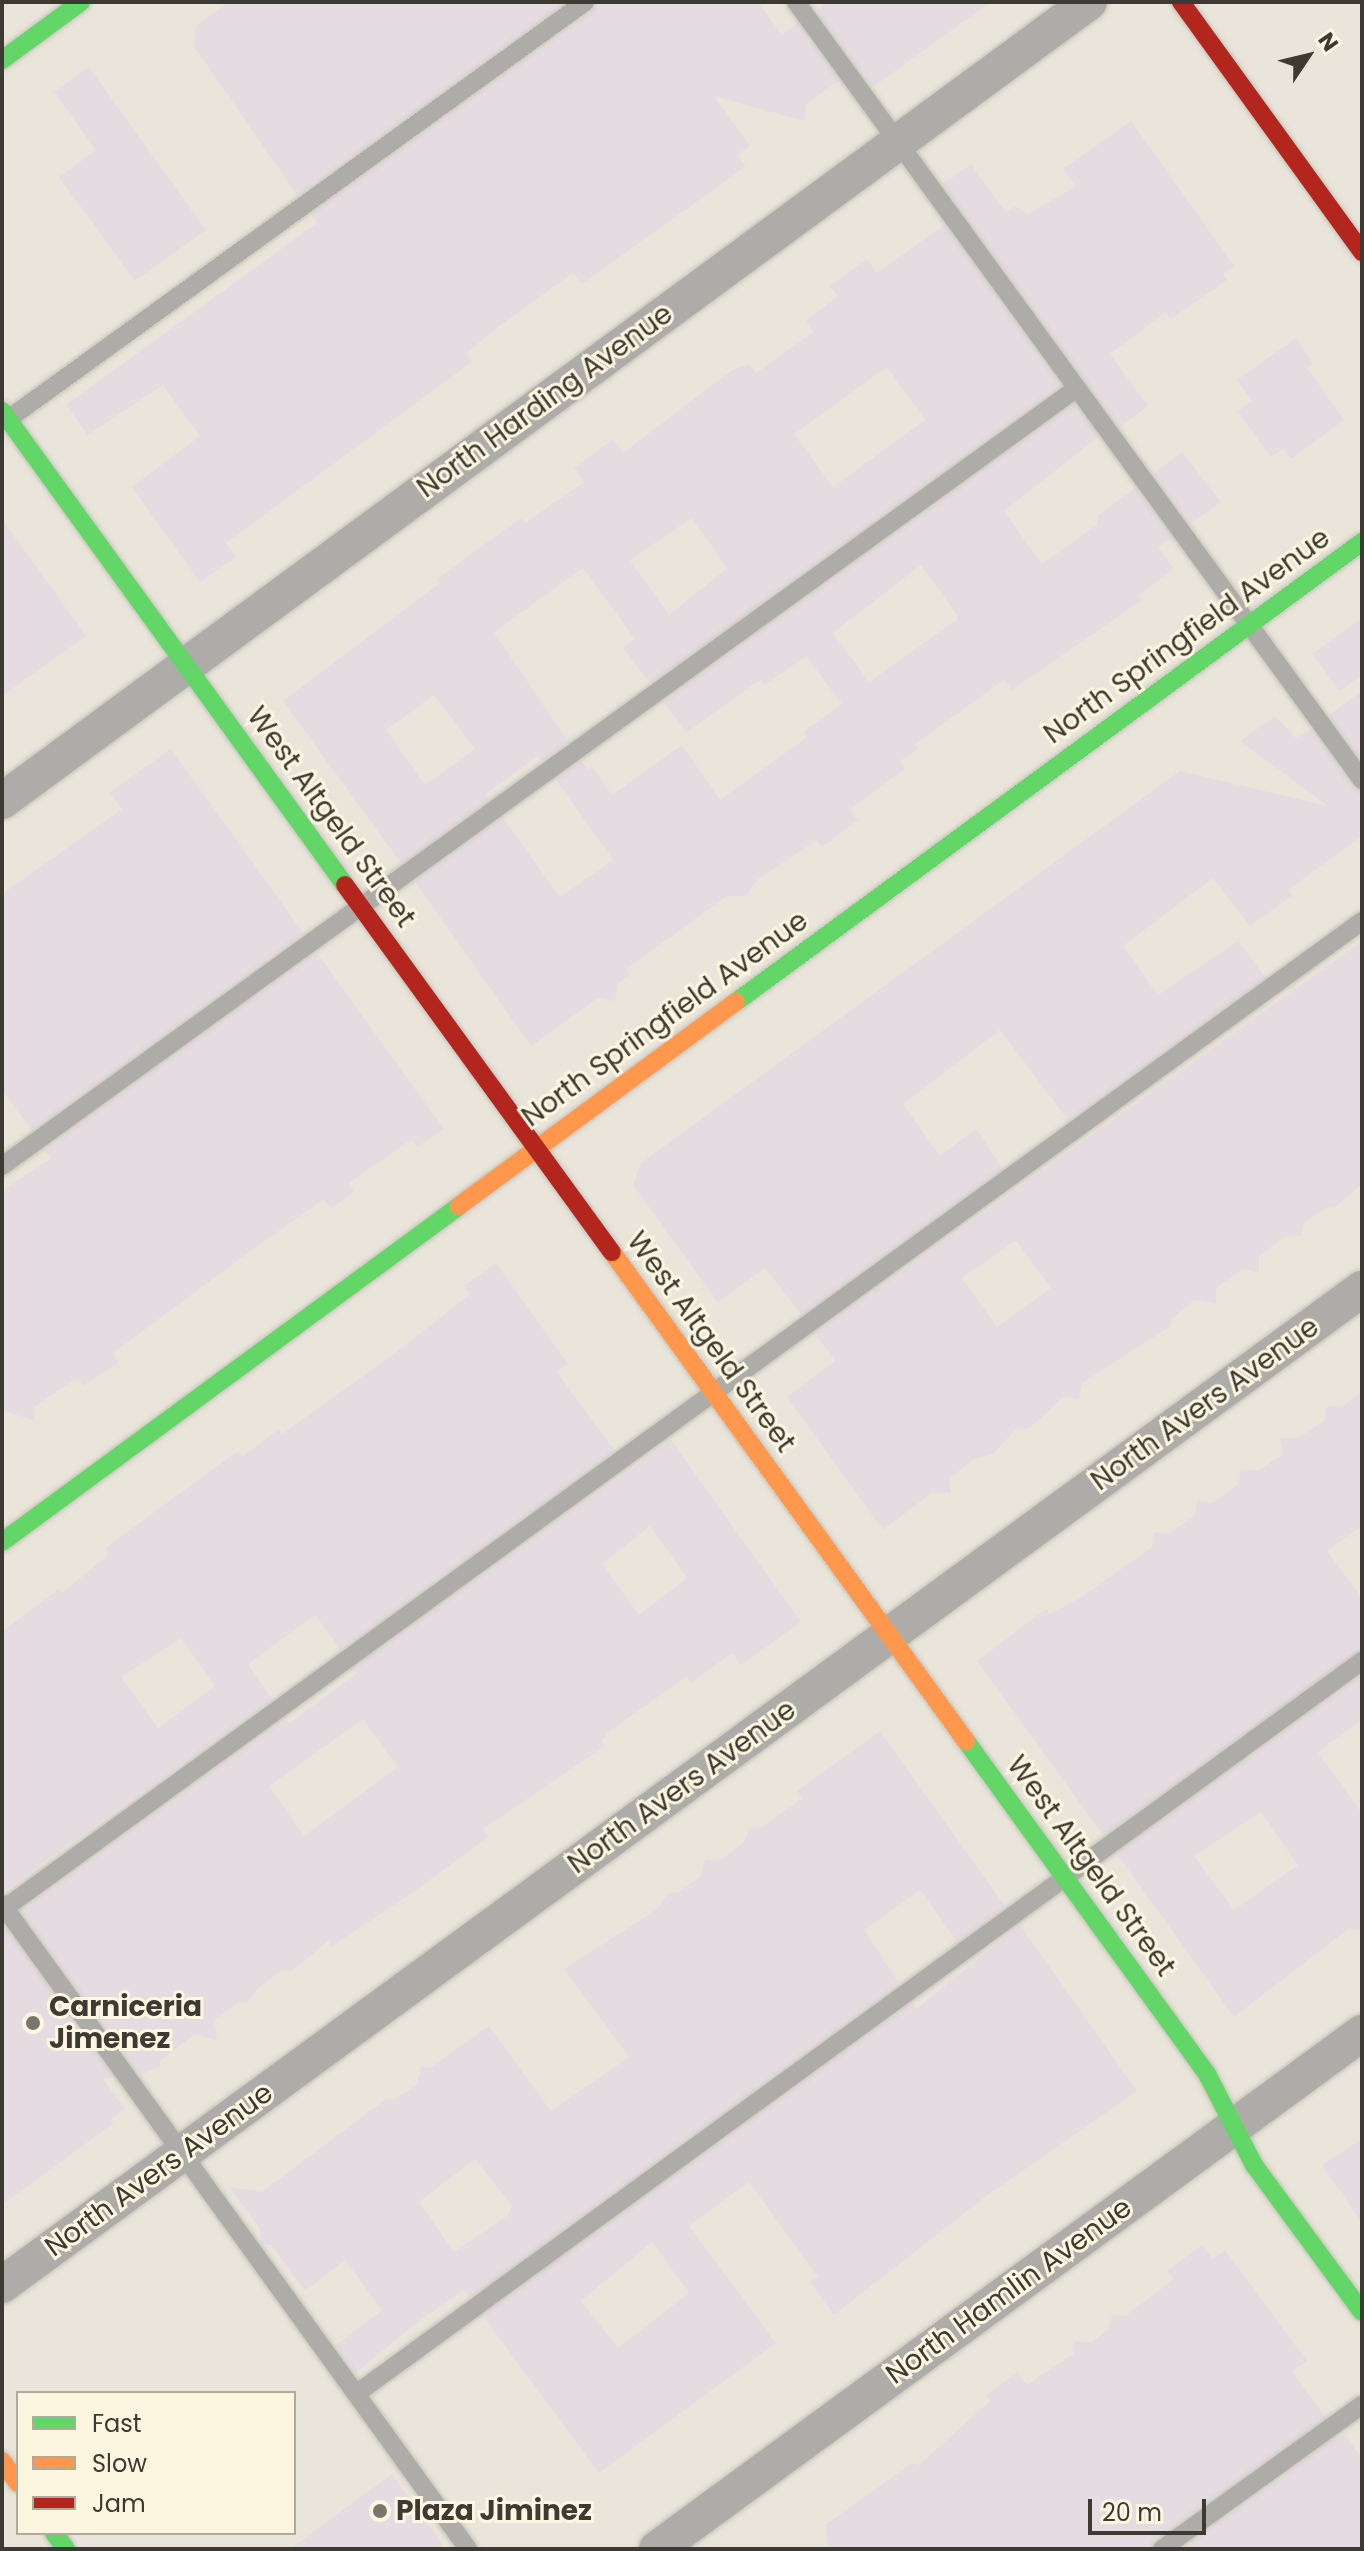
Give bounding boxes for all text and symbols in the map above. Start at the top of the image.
north arrow [1268,16,1348,96]
text: N [1311,26,1346,58]
street label: North Harding Avenue [411,297,679,505]
street label: North Springfield Avenue [1038,521,1336,751]
street label: West Altgeld Street [240,700,422,934]
street label: North Springfield Avenue [516,904,814,1134]
street label: West Altgeld Street [620,1225,802,1459]
street label: North Avers Avenue [1085,1310,1325,1498]
street label: North Avers Avenue [562,1693,802,1881]
street label: West Altgeld Street [1000,1749,1182,1983]
place label: Carniceria Jimenez [49,1990,202,2056]
marker: Carniceria Jimenez [24,2014,42,2032]
street label: North Avers Avenue [39,2076,279,2264]
street label: North Hamlin Avenue [880,2191,1138,2391]
legend [16,2391,296,2535]
text: Fast [92,2407,142,2440]
text: Slow [92,2447,147,2480]
scale bar [1092,2483,1210,2533]
text: Jam [92,2487,146,2520]
place label: Plaza Jiminez [396,2494,592,2528]
text: 20 m [1102,2496,1162,2529]
marker: Plaza Jiminez [371,2502,389,2520]

